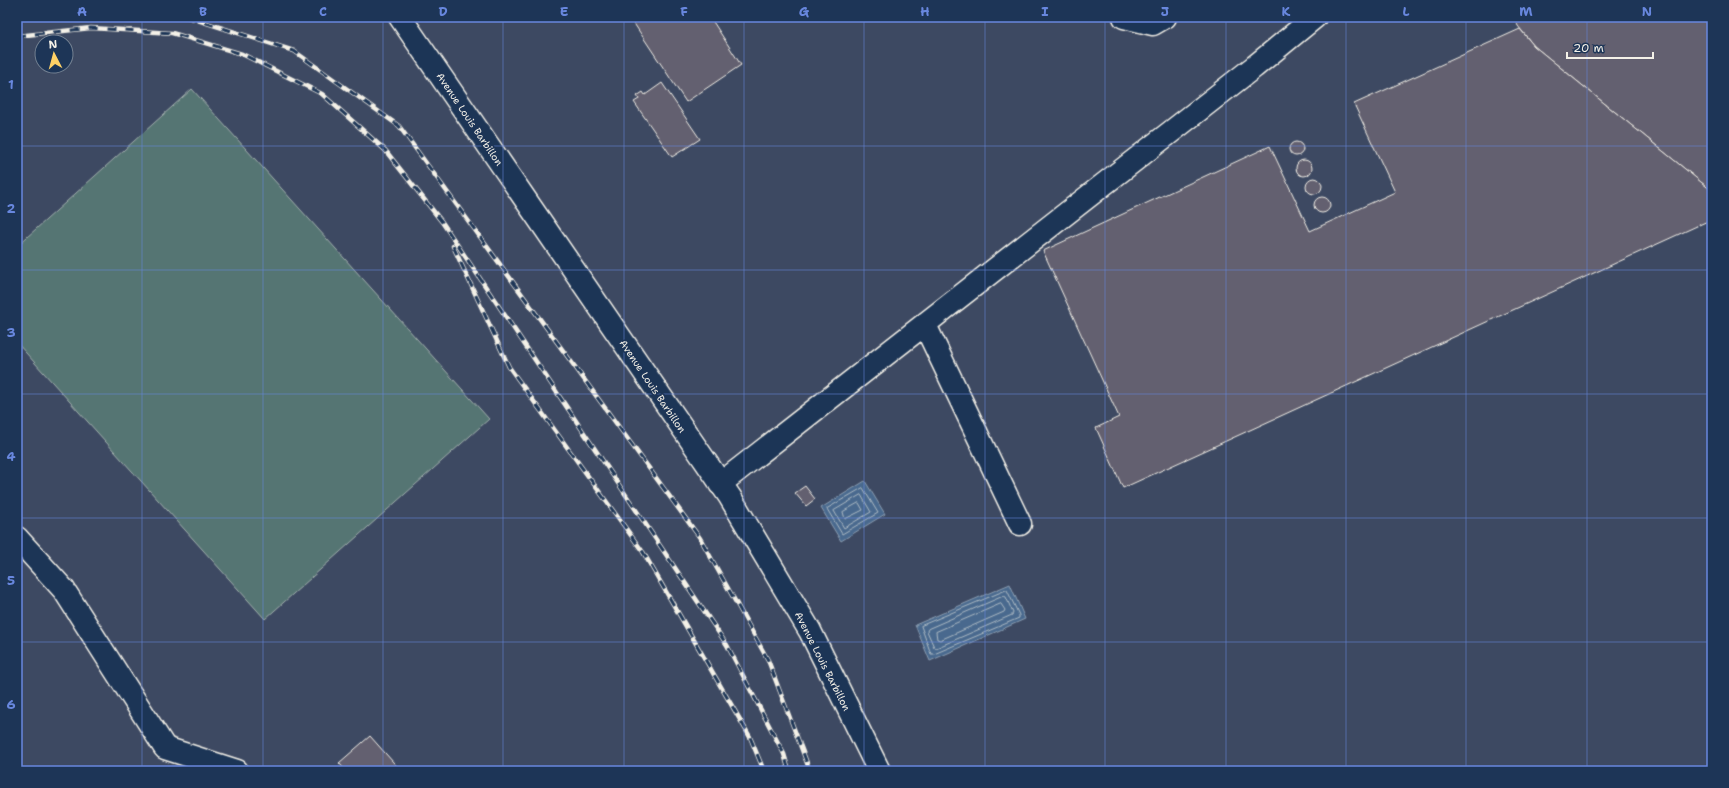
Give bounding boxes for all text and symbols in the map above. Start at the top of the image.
text: A [77,3,87,20]
text: B [199,3,207,20]
text: C [319,3,327,20]
text: D [438,3,448,20]
text: E [560,3,569,20]
text: F [680,3,688,20]
text: G [799,3,810,20]
text: H [920,3,930,20]
text: I [1041,3,1049,20]
text: J [1161,3,1169,20]
text: K [1282,3,1291,20]
text: L [1402,3,1410,20]
text: M [1519,3,1533,20]
text: N [1642,3,1652,20]
north arrow [34,34,74,74]
scale bar [1567,34,1653,60]
text: N [48,37,58,52]
text: 20 m [1573,40,1604,56]
street label: Avenue Louis Barbillon [434,70,506,168]
text: 1 [8,76,14,93]
text: 2 [6,200,16,217]
text: 3 [6,324,16,341]
street label: Avenue Louis Barbillon [617,337,689,435]
text: 4 [6,448,16,465]
text: 5 [7,572,15,589]
street label: Avenue Louis Barbillon [792,609,853,713]
text: 6 [6,696,16,713]

